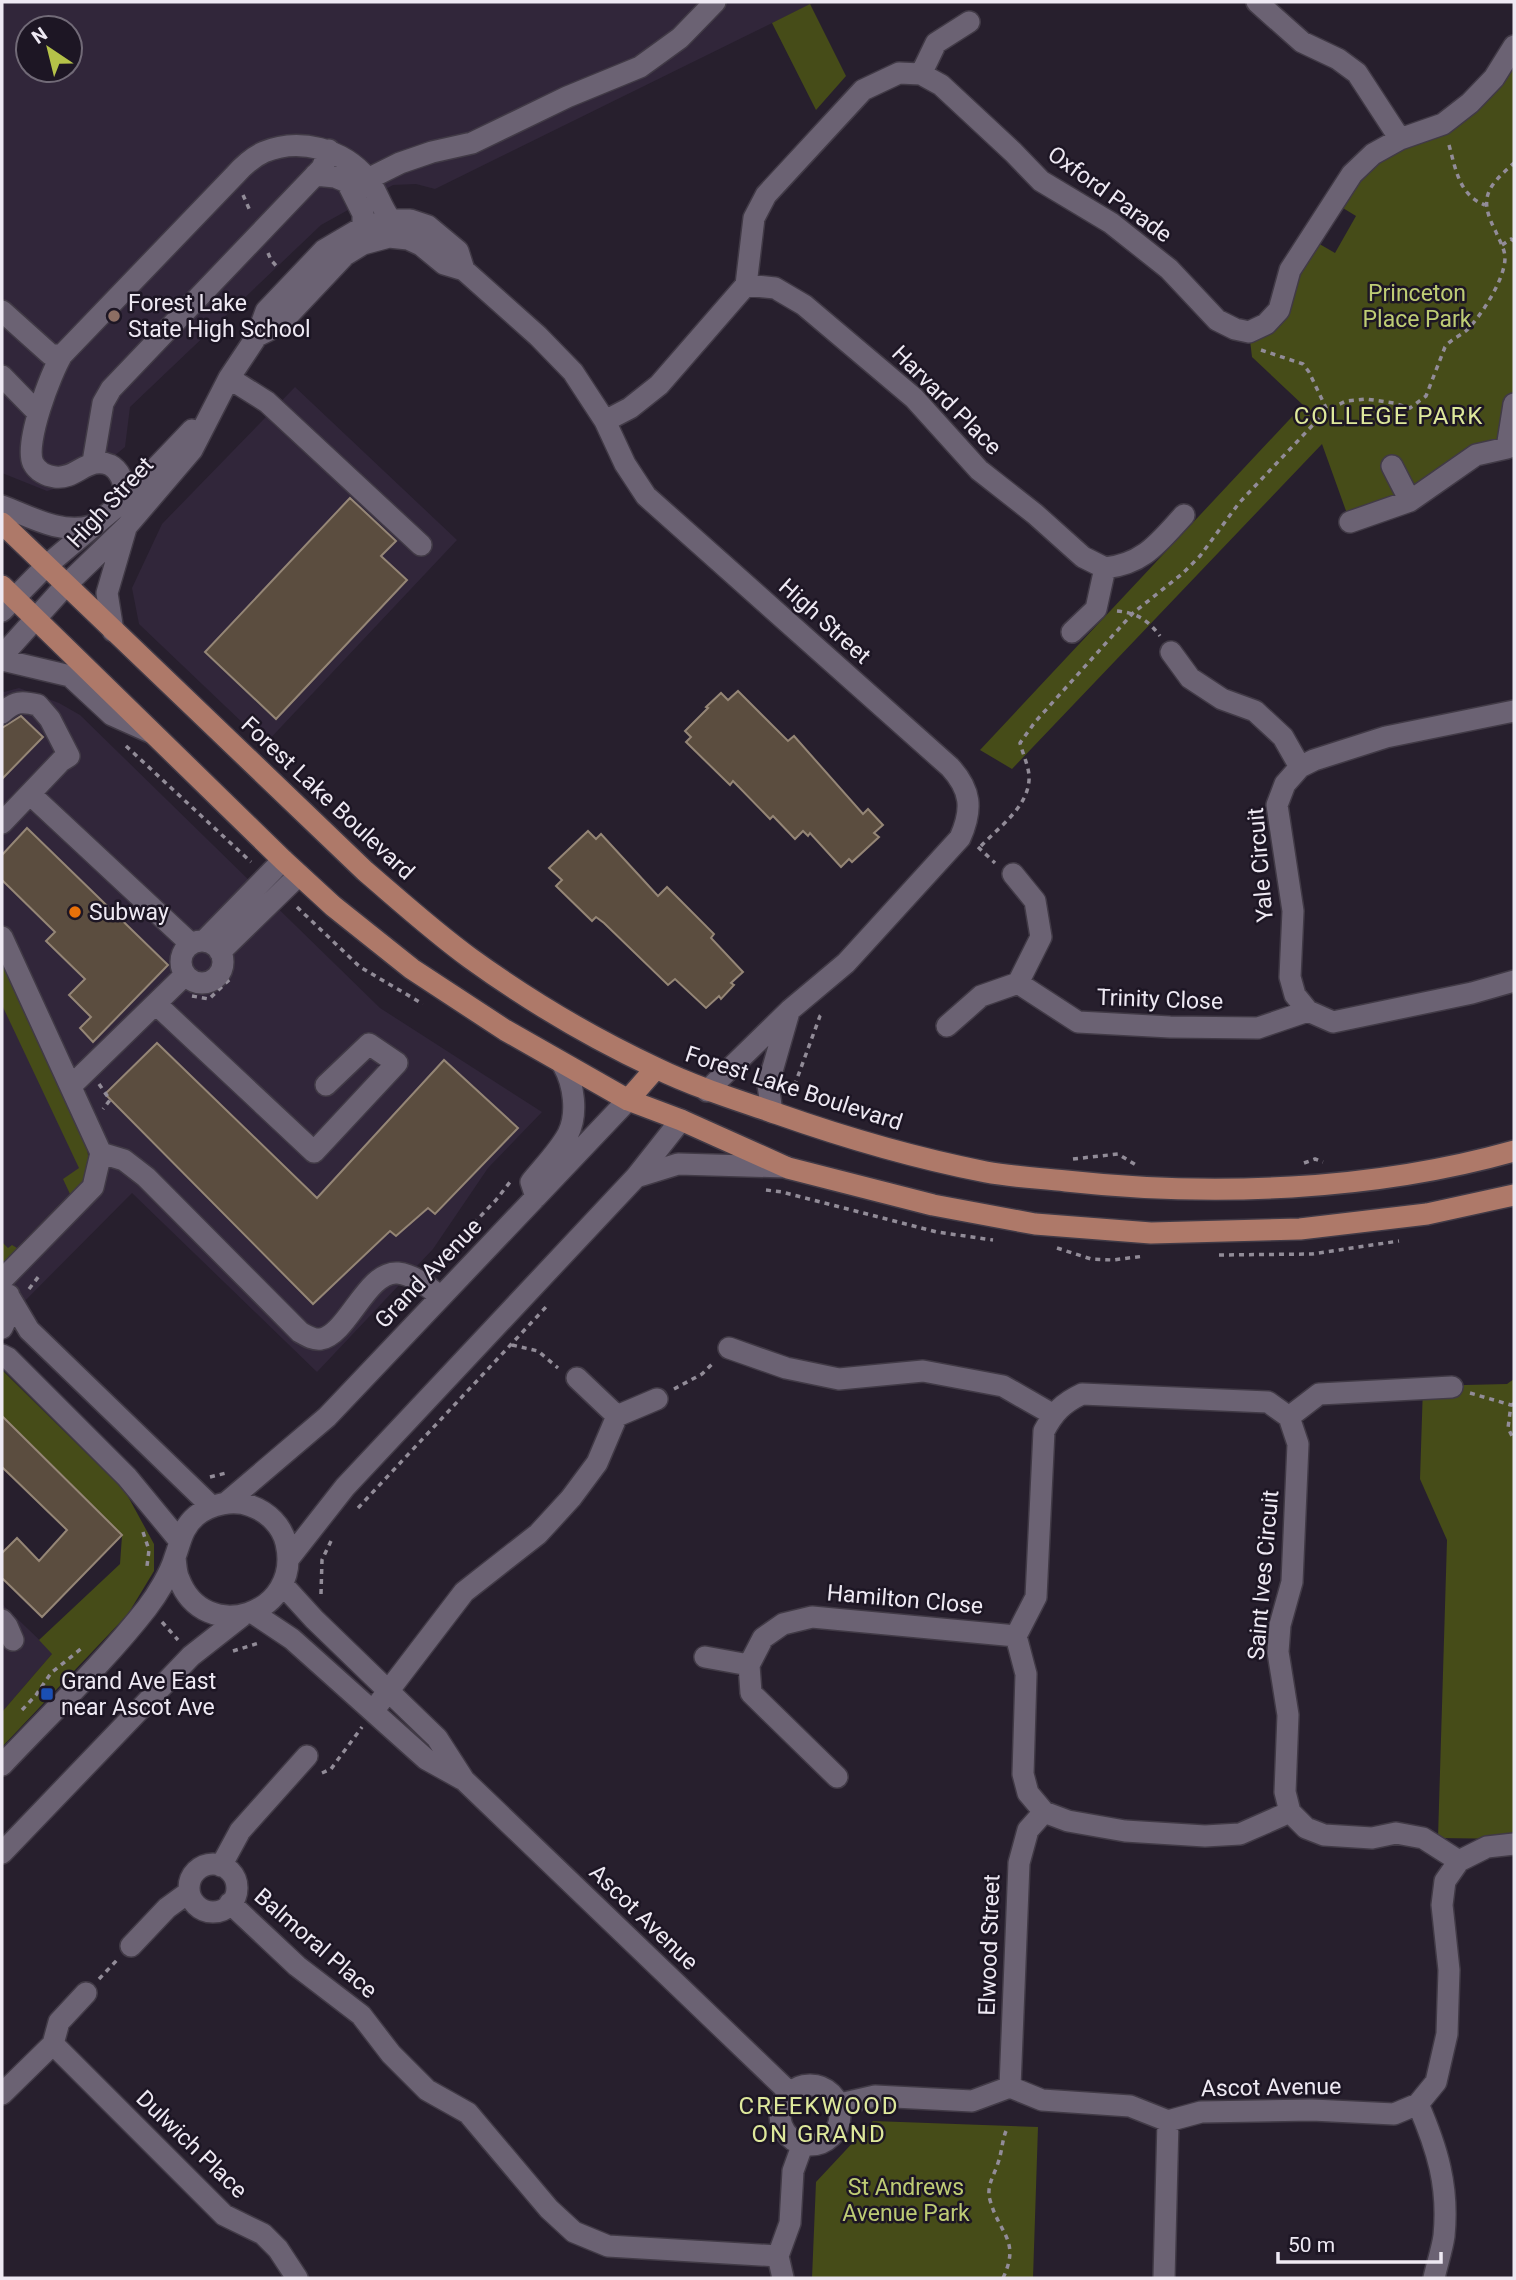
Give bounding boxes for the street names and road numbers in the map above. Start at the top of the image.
street label: Oxford Parade [1042,140,1177,248]
street label: Harvard Place [886,340,1007,461]
street label: High Street [62,451,159,553]
street label: High Street [773,573,876,670]
street label: Forest Lake Boulevard [236,711,420,885]
street label: Yale Circuit [1242,807,1279,923]
street label: Trinity Close [1096,984,1224,1015]
street label: Forest Lake Boulevard [682,1041,906,1136]
street label: Grand Avenue [369,1213,487,1334]
street label: Saint Ives Circuit [1243,1489,1284,1661]
street label: Hamilton Close [826,1579,984,1620]
street label: Ascot Avenue [584,1859,704,1976]
street label: Elwood Street [974,1874,1005,2016]
street label: Balmoral Place [249,1883,383,2004]
street label: Ascot Avenue [1201,2073,1341,2102]
street label: Dulwich Place [131,2085,253,2204]

